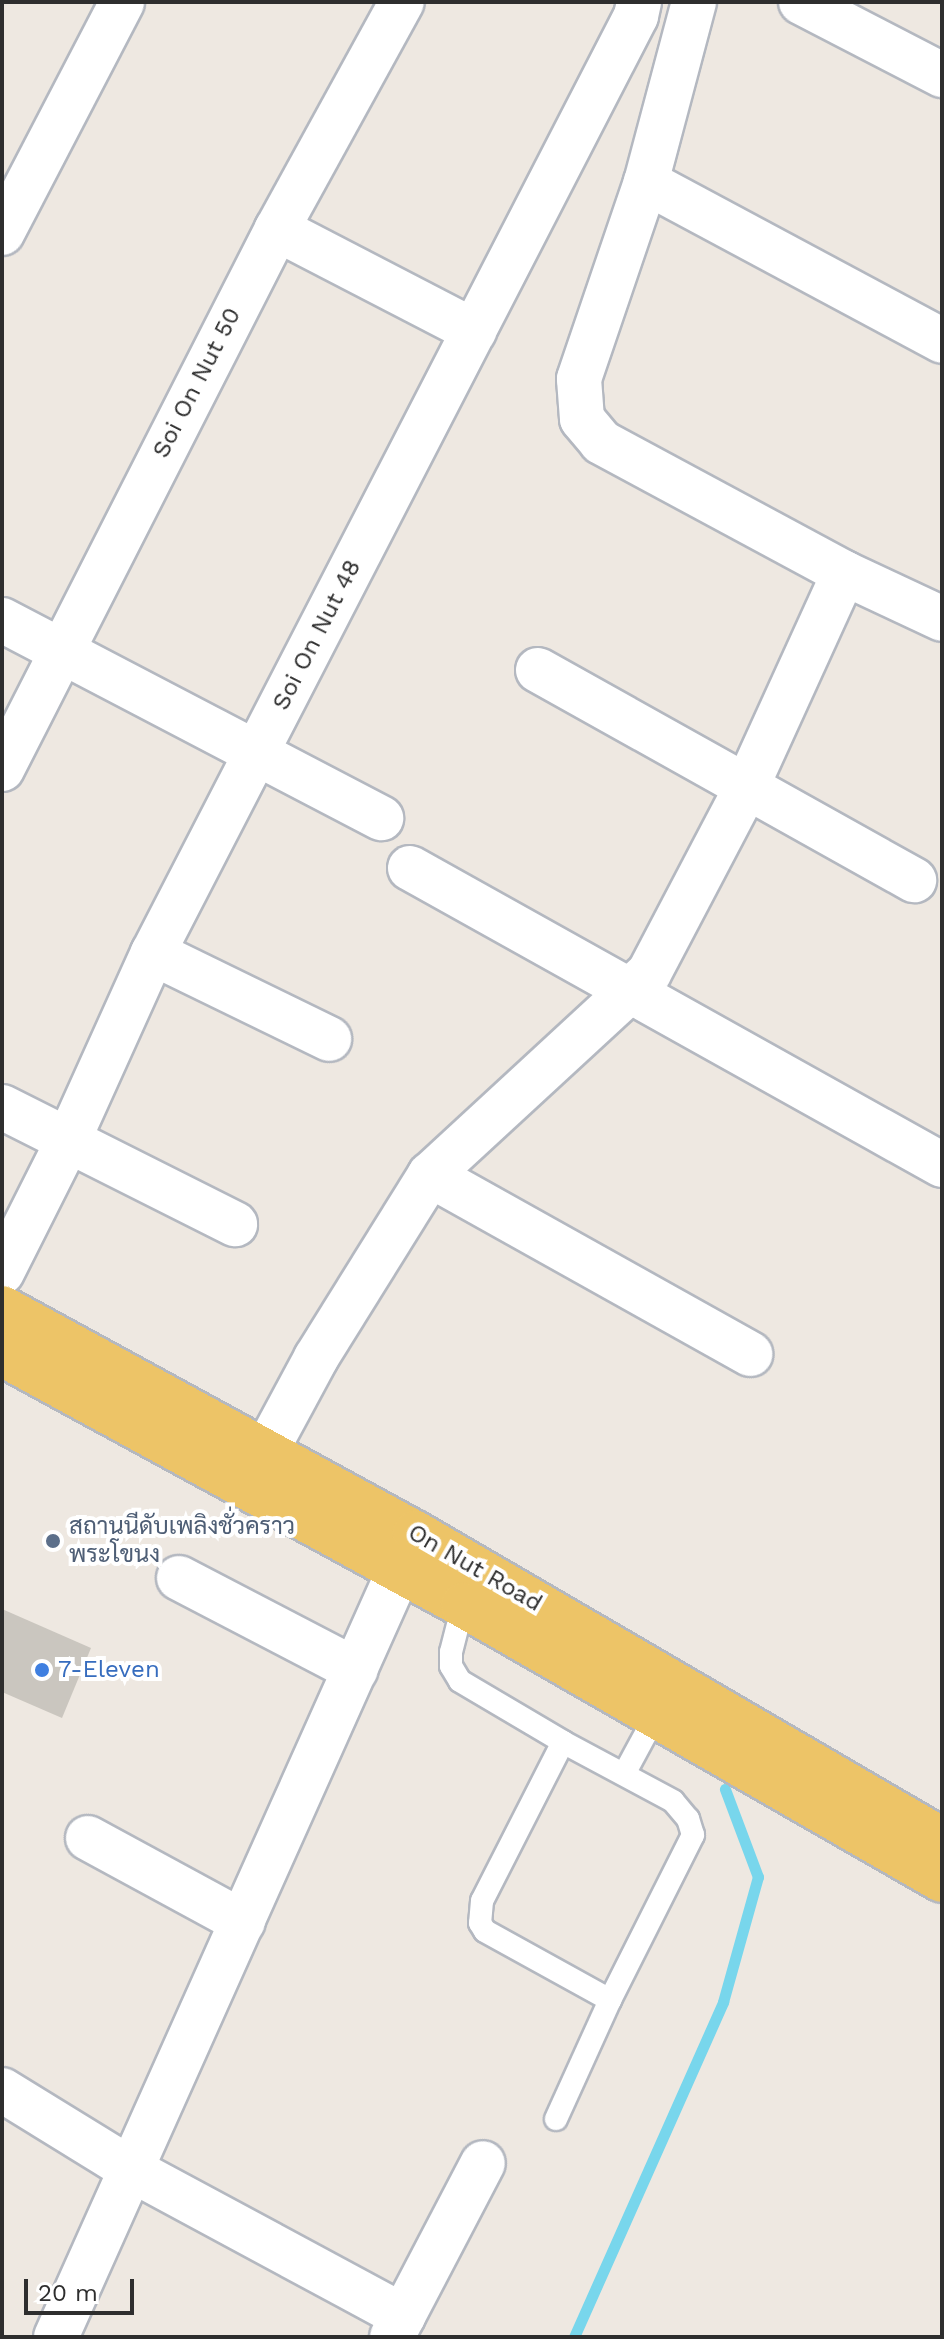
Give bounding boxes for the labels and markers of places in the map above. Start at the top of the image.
place label: สถานนีดับเพลิงชั่วคราว พระโขนง [69,1513,295,1569]
marker: สถานนีดับเพลิงชั่วคราว พระโขนง [44,1532,62,1550]
place label: 7-Eleven [58,1656,160,1684]
marker: 7-Eleven [33,1661,51,1679]

